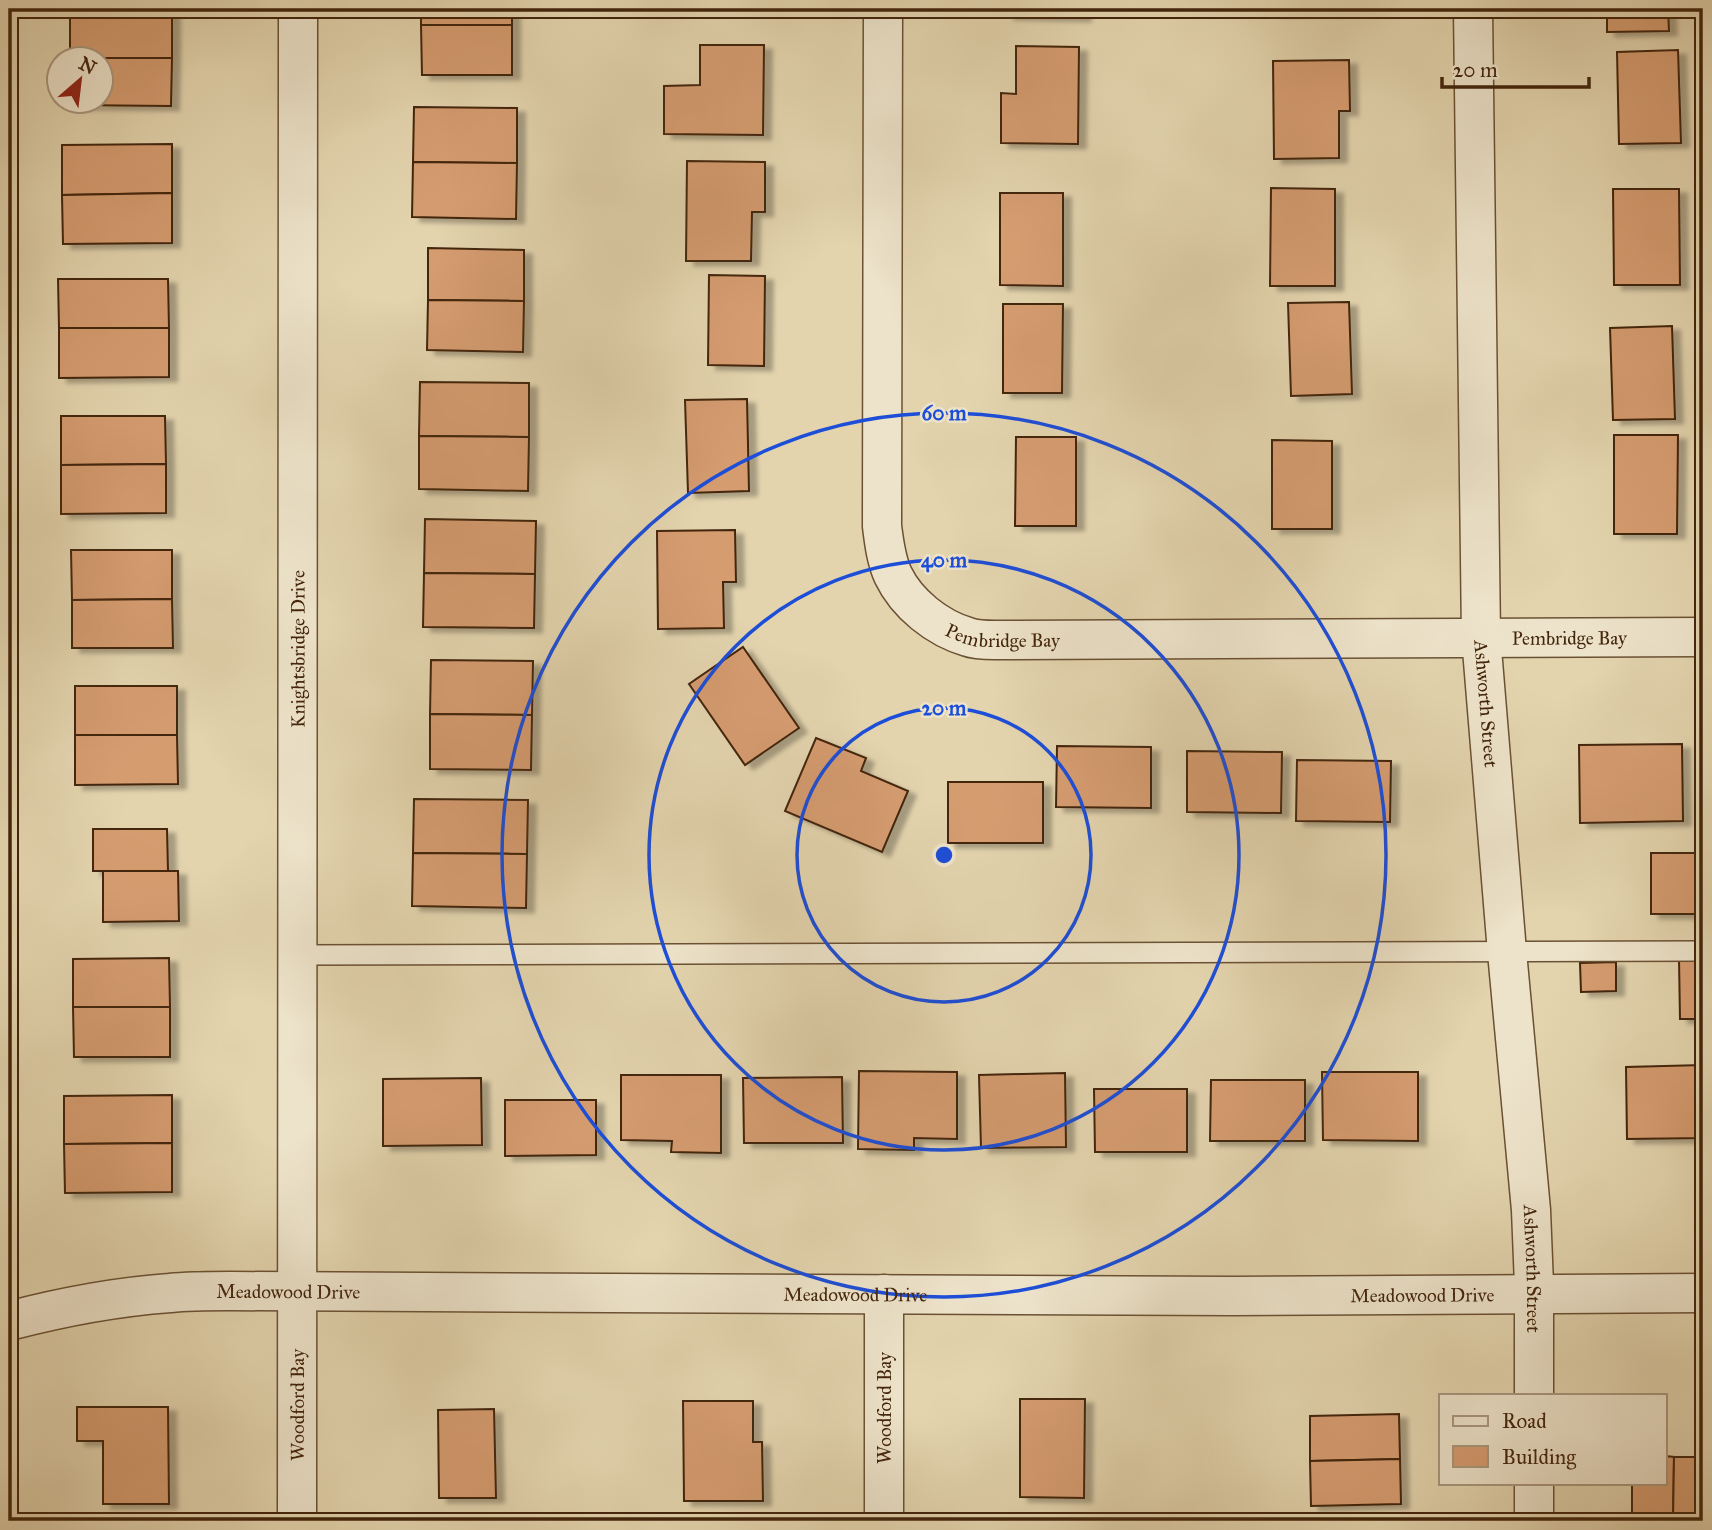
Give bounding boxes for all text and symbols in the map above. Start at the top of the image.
north arrow [46,46,116,116]
scale bar [1442,46,1590,90]
text: N [75,51,100,79]
text: 20 m [1453,57,1498,83]
text: 60 m [921,400,967,426]
text: 40 m [921,547,967,573]
street label: Knightsbridge Drive [286,570,310,728]
street label: Pembridge Bay [942,618,1061,652]
street label: Pembridge Bay [1512,626,1628,650]
street label: Ashworth Street [1470,638,1503,769]
text: 20 m [922,695,967,721]
centre of rings [932,843,956,867]
street label: Ashworth Street [1519,1203,1546,1333]
street label: Meadowood Drive [216,1279,360,1303]
street label: Meadowood Drive [783,1282,927,1306]
street label: Meadowood Drive [1350,1283,1494,1307]
street label: Woodford Bay [286,1348,309,1461]
street label: Woodford Bay [873,1351,896,1464]
legend [1439,1394,1666,1484]
text: Road [1502,1408,1547,1434]
text: Building [1502,1444,1576,1470]

